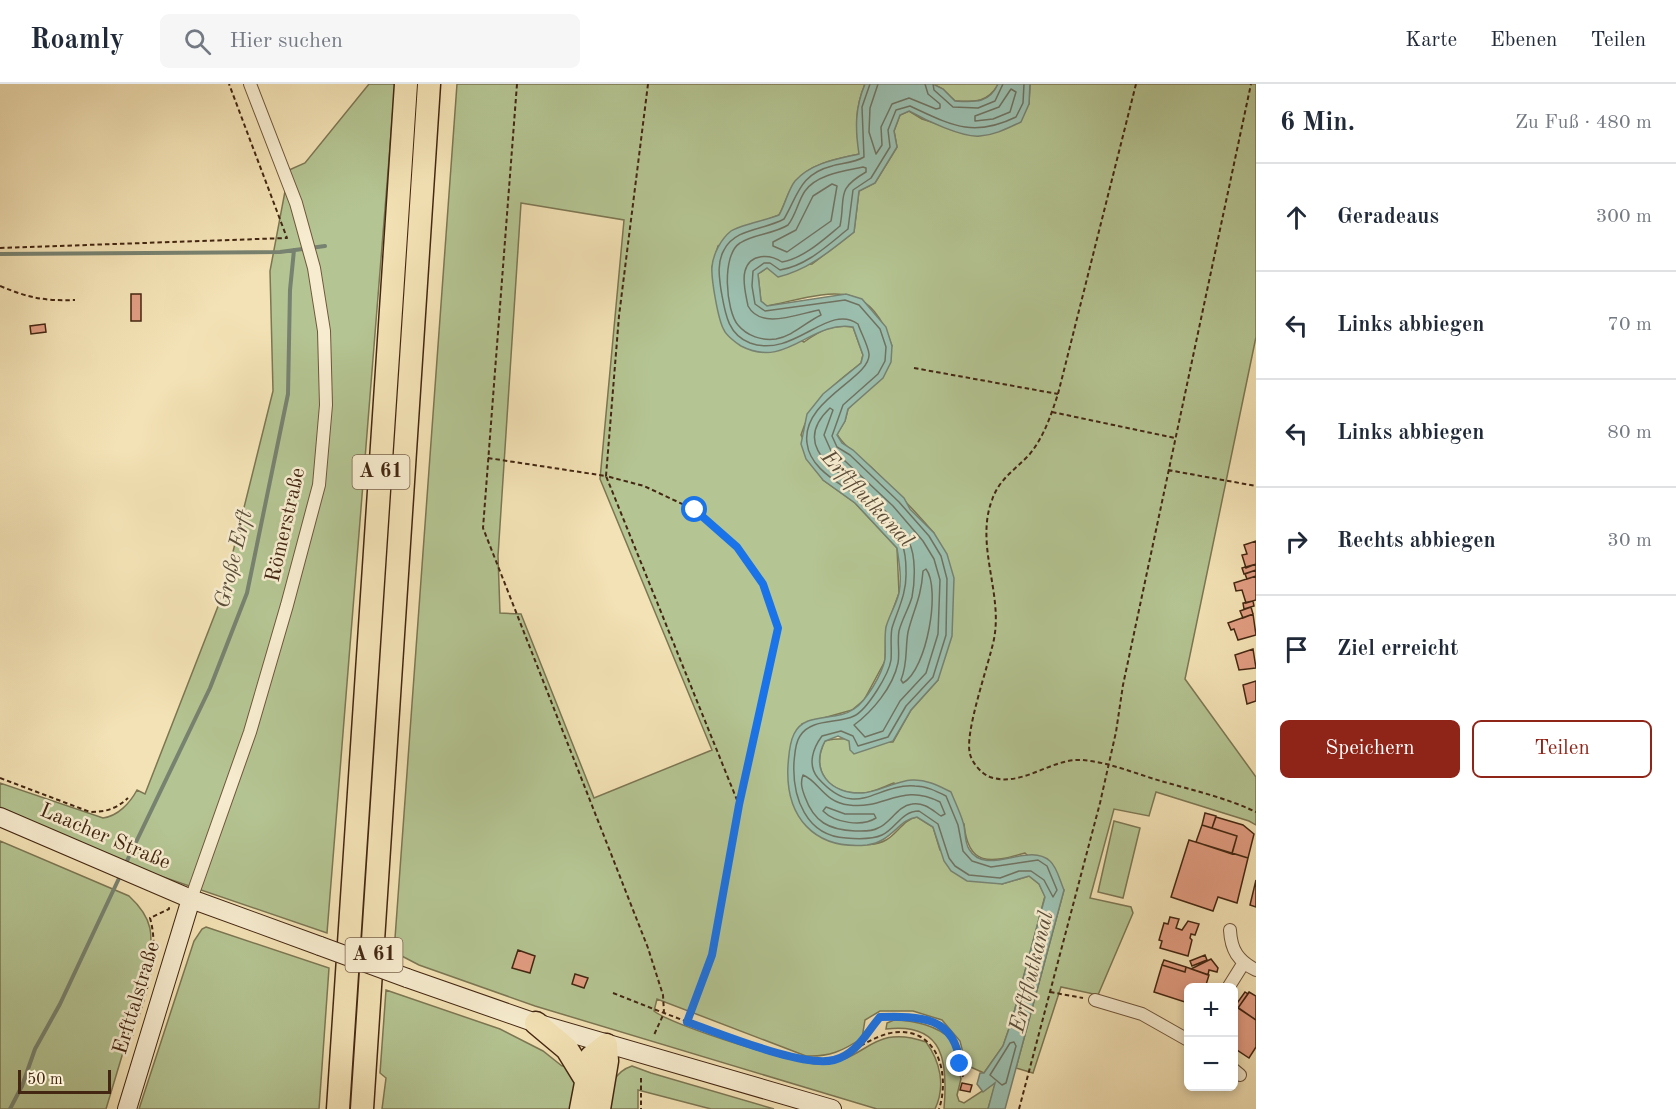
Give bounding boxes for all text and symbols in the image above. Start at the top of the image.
search box [160,14,580,68]
icon: search [181,25,214,58]
text: Roamly [30,27,124,55]
text: Hier suchen [229,30,343,52]
text: Karte [1405,30,1457,51]
text: Ebenen [1490,30,1557,51]
text: Teilen [1590,30,1646,51]
text: 6 Min. [1280,110,1355,136]
text: Zu Fuß · 480 m [1515,113,1652,133]
icon: ahead [1280,201,1313,234]
text: Geradeaus [1337,206,1439,228]
text: 300 m [1596,207,1652,227]
icon: left [1280,309,1313,342]
text: Links abbiegen [1337,314,1485,336]
text: 70 m [1607,315,1652,335]
icon: left [1280,417,1313,450]
text: Links abbiegen [1337,422,1485,444]
text: 80 m [1607,423,1652,443]
water label: Erftflutkanal [816,445,918,552]
road number: A 61 [352,455,410,489]
street label: Römerstraße [263,466,309,584]
route start [681,496,707,522]
water label: Große Erft [211,507,257,610]
icon: right [1280,525,1313,558]
text: Rechts abbiegen [1337,530,1496,552]
text: 30 m [1607,531,1652,551]
icon: arrive [1280,633,1313,666]
text: Ziel erreicht [1337,638,1458,660]
button: Speichern [1280,720,1460,778]
button: Teilen [1472,720,1652,778]
street label: Laacher Straße [37,800,173,874]
water label: Erftflutkanal [1006,909,1058,1036]
road number: A 61 [346,938,403,972]
street label: Erfttalstraße [110,939,164,1057]
map controls [1184,983,1238,1091]
button: + [1184,983,1238,1037]
button: − [1184,1037,1238,1091]
route end [946,1050,972,1076]
scale bar [18,1067,111,1094]
text: 50 m [27,1072,63,1088]

